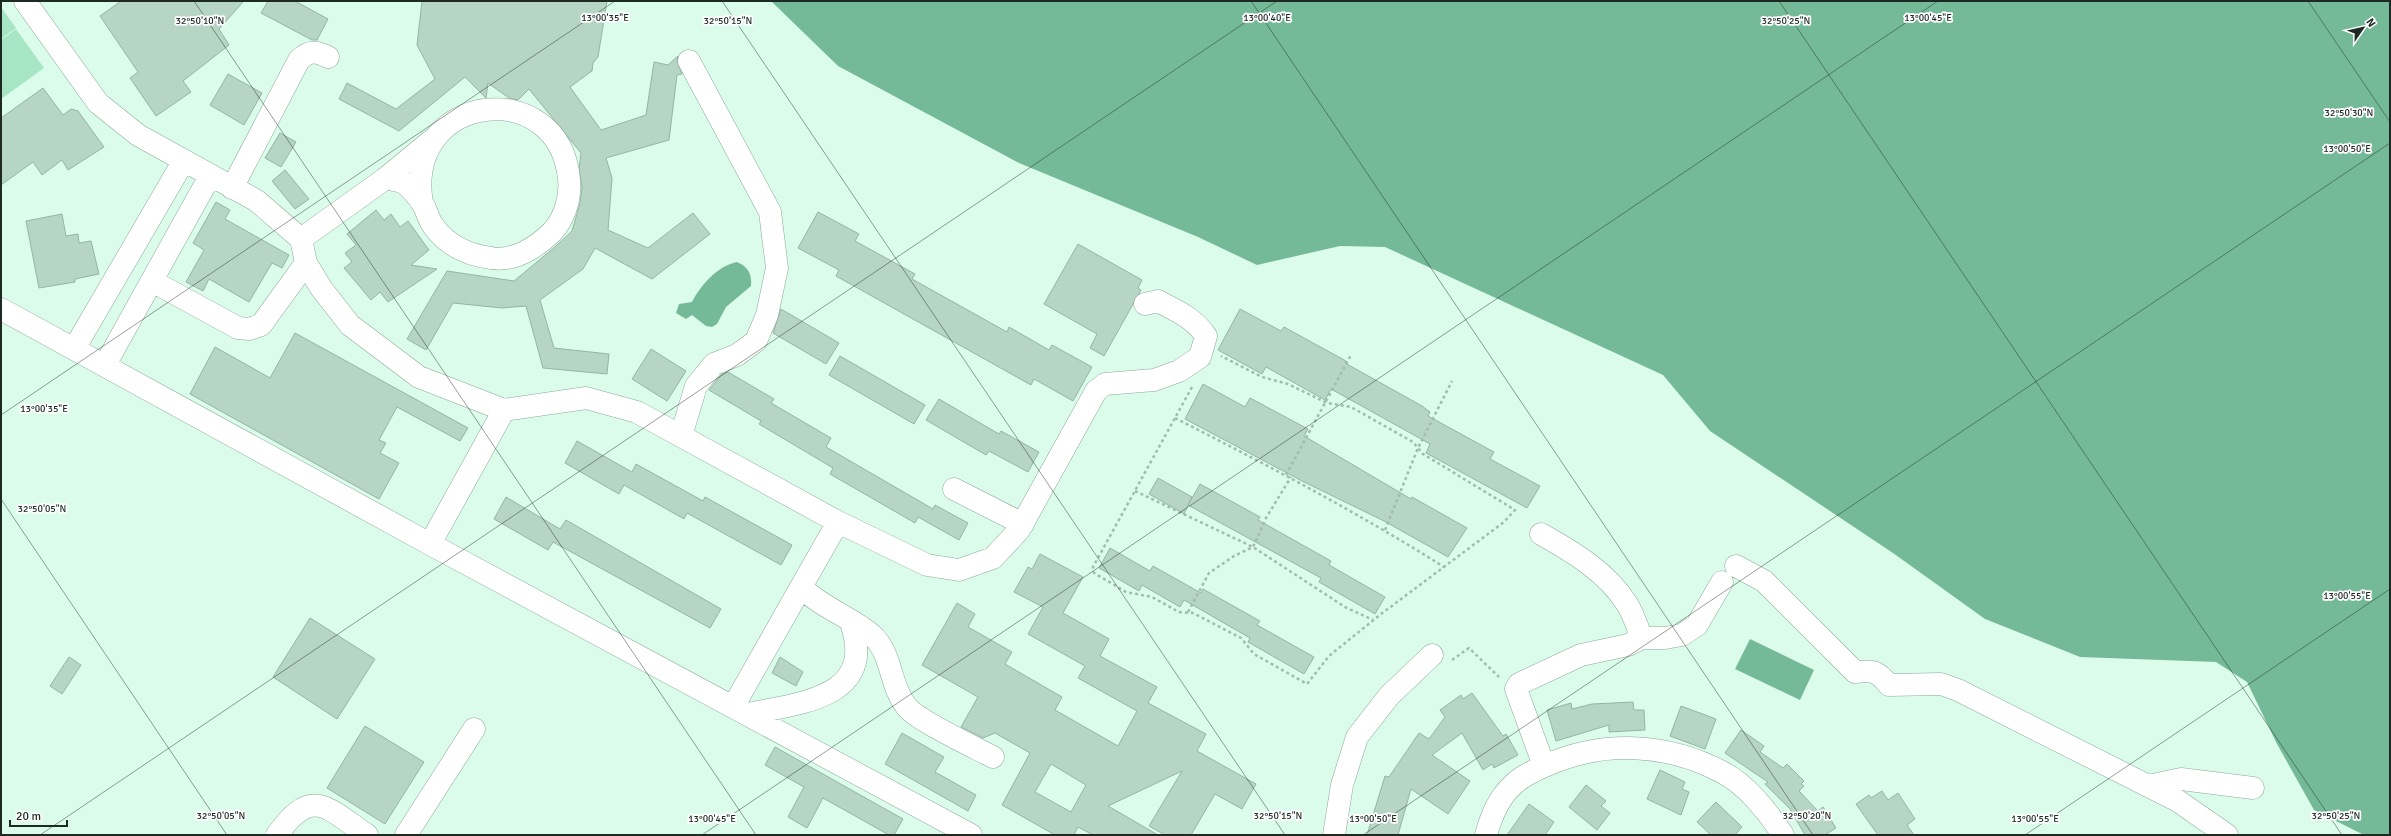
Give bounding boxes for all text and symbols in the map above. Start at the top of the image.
north arrow [2343,8,2383,48]
text: 13°00'35"E [581,12,629,24]
text: 13°00'40"E [1243,12,1291,24]
text: 13°00'45"E [1904,12,1952,24]
text: 32°50'10"N [176,15,224,27]
text: 32°50'15"N [704,15,752,27]
text: 32°50'25"N [1762,15,1810,27]
text: N [2363,16,2378,29]
text: 32°50'30"N [2325,107,2373,119]
text: 13°00'50"E [2323,143,2371,155]
text: 13°00'35"E [20,403,68,415]
text: 32°50'05"N [18,503,66,515]
text: 13°00'55"E [2323,590,2371,602]
scale bar [10,802,67,828]
text: 20 m [16,809,41,824]
text: 32°50'05"N [197,810,245,822]
text: 32°50'15"N [1254,810,1302,822]
text: 32°50'20"N [1783,810,1831,822]
text: 32°50'25"N [2312,810,2360,822]
text: 13°00'45"E [688,813,736,825]
text: 13°00'50"E [1349,813,1397,825]
text: 13°00'55"E [2011,813,2059,825]

